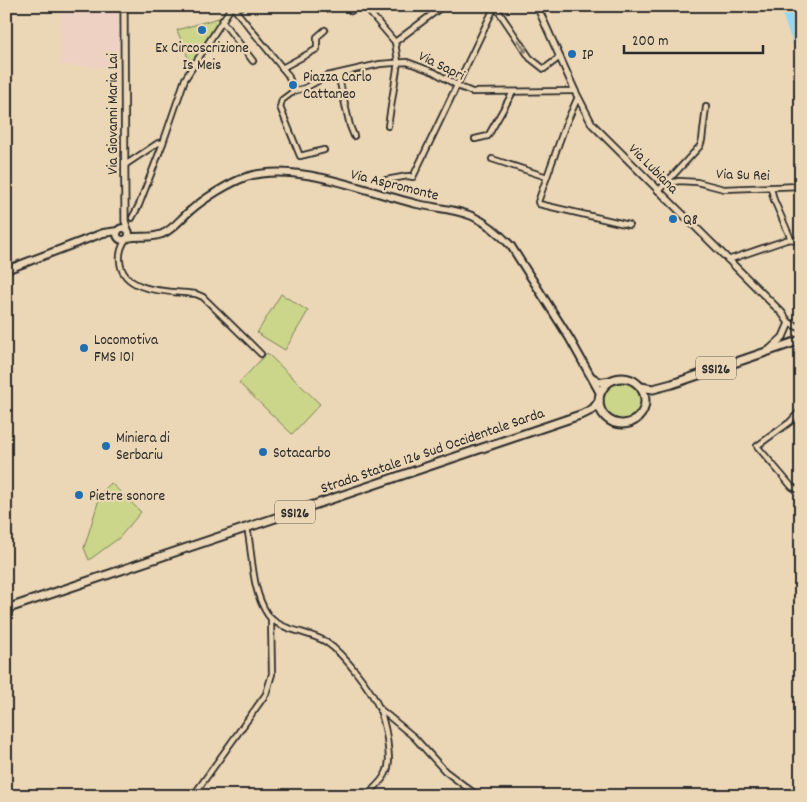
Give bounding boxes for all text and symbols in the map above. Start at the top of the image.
scale bar [624,22,763,54]
marker: Ex Circoscrizione Is Meis [196,24,208,36]
text: 200 m [632,31,669,53]
place label: Ex Circoscrizione Is Meis [155,38,249,77]
one-way arrow [518,39,528,53]
place label: IP [582,45,594,67]
street label: Via Sapri [414,46,468,88]
marker: IP [566,48,578,60]
street label: Via Giovanni Maria Lai [103,53,125,175]
place label: Piazza Carlo Cattaneo [303,67,372,106]
marker: Piazza Carlo Cattaneo [287,79,299,91]
street label: Via Lubiana [622,139,683,200]
street label: Via Aspromonte [348,164,441,208]
street label: Via Su Rei [716,164,770,188]
place label: Q8 [683,210,698,232]
marker: Q8 [667,213,679,225]
place label: Locomotiva FMS 101 [94,330,159,369]
marker: Locomotiva FMS 101 [78,342,90,354]
road number: SS126 [696,356,736,379]
street label: Strada Statale 126 Sud Occidentale Sarda [318,403,548,501]
place label: Miniera di Serbariu [116,428,170,467]
marker: Miniera di Serbariu [100,440,112,452]
place label: Sotacarbo [273,443,331,465]
marker: Sotacarbo [257,446,269,458]
place label: Pietre sonore [89,486,165,508]
marker: Pietre sonore [73,489,85,501]
road number: SS126 [275,501,315,524]

